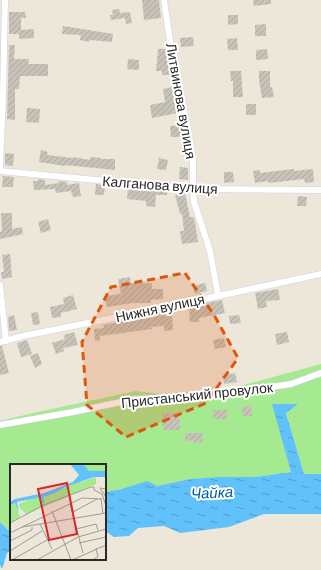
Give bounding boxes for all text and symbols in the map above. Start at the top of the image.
street label: Литвинова вулиця [163,42,200,160]
street label: Калганова вулиця [102,172,218,197]
street label: Нижня вулиця [114,290,206,325]
street label: Пристанський провулок [120,378,275,411]
inset map [10,464,106,560]
water label: Чайка [190,482,233,502]

